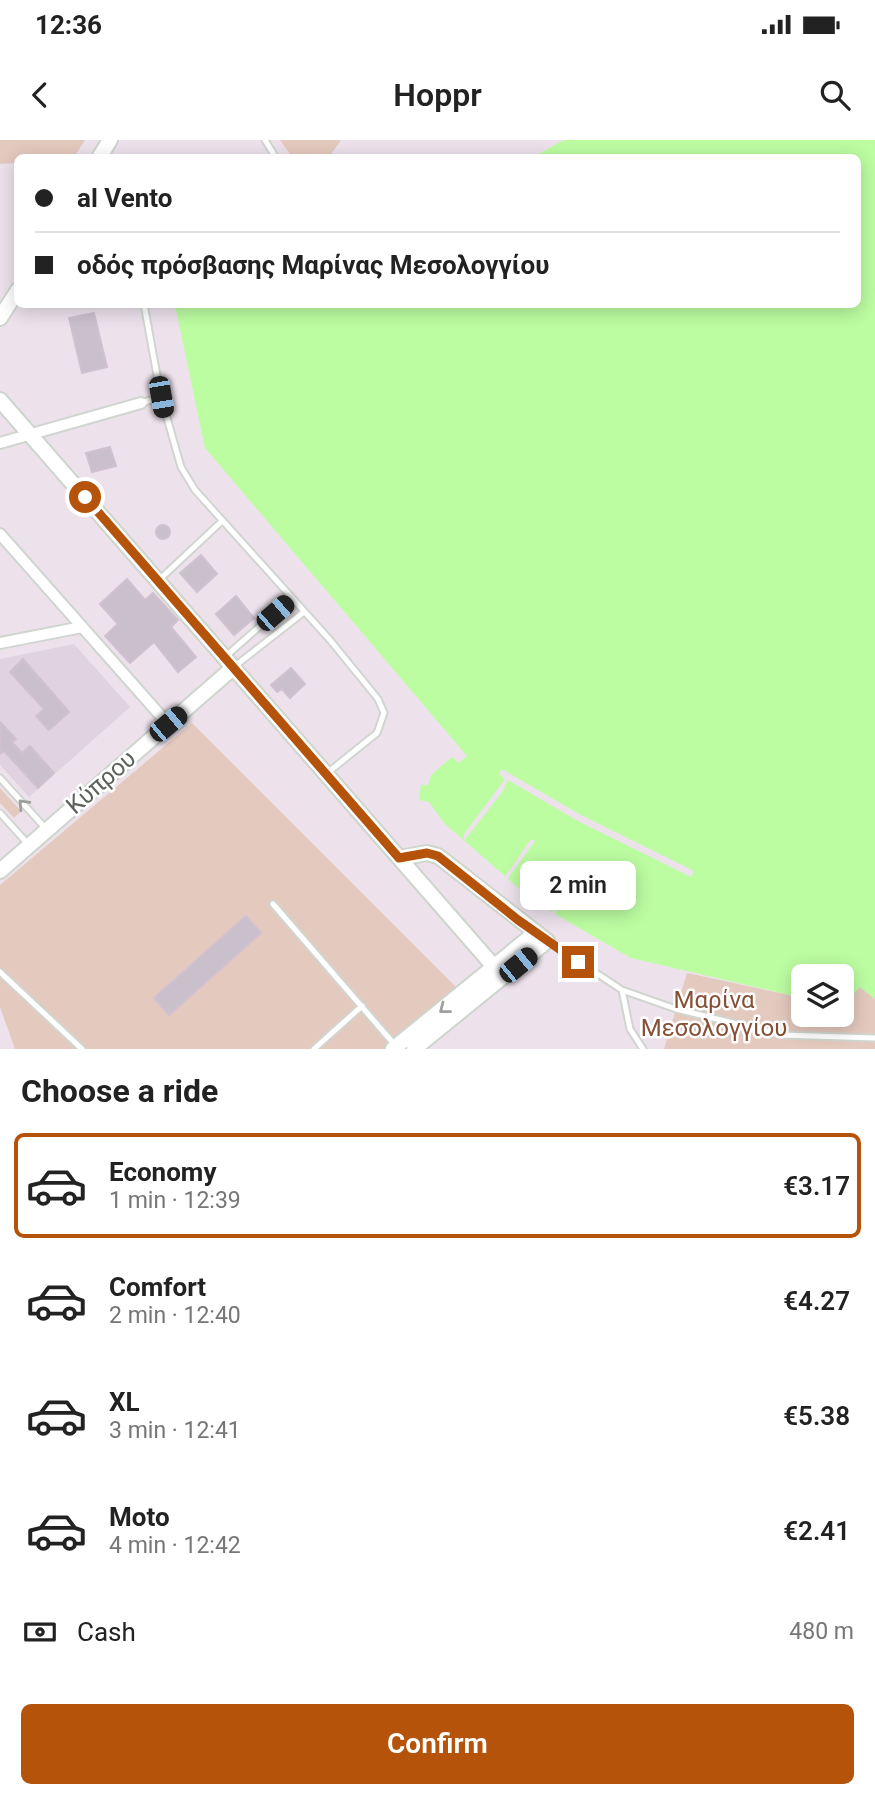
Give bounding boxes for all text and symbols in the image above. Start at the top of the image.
text: 12:36 [35,10,102,40]
icon: back [21,76,59,114]
text: Hoppr [393,76,482,114]
icon: search [816,76,854,114]
text: al Vento [77,183,172,213]
text: οδός πρόσβασης Μαρίνας Μεσολογγίου [77,250,549,280]
car [148,374,175,420]
route start [69,481,101,513]
car [253,591,298,635]
car [146,702,191,746]
street label: Κύπρου [61,744,141,820]
one-way arrow [19,799,32,812]
callout: 2 min [520,860,636,910]
text: 2 min [549,872,607,899]
car [496,944,541,986]
route end [562,946,594,978]
map controls [791,964,854,1027]
button: layers [791,964,854,1027]
park label: Μαρίνα Μεσολογγίου [641,986,787,1042]
one-way arrow [439,1000,452,1013]
text: Choose a ride [21,1072,218,1110]
icon: car [25,1154,88,1217]
text: Economy [109,1157,216,1187]
text: €3.17 [783,1171,850,1201]
text: 1 min · 12:39 [109,1187,241,1214]
icon: car [25,1269,88,1332]
text: Comfort [109,1272,206,1302]
text: €4.27 [783,1286,850,1316]
text: 2 min · 12:40 [109,1302,241,1329]
icon: car [25,1384,88,1447]
text: XL [109,1387,140,1417]
text: €5.38 [783,1401,850,1431]
text: 3 min · 12:41 [109,1417,241,1444]
icon: car [25,1499,88,1562]
text: Moto [109,1502,170,1532]
text: €2.41 [783,1516,850,1546]
text: 4 min · 12:42 [109,1532,241,1559]
icon: cash [21,1613,59,1651]
text: Cash [77,1617,136,1647]
text: 480 m [789,1618,854,1645]
button: Confirm [21,1704,854,1784]

